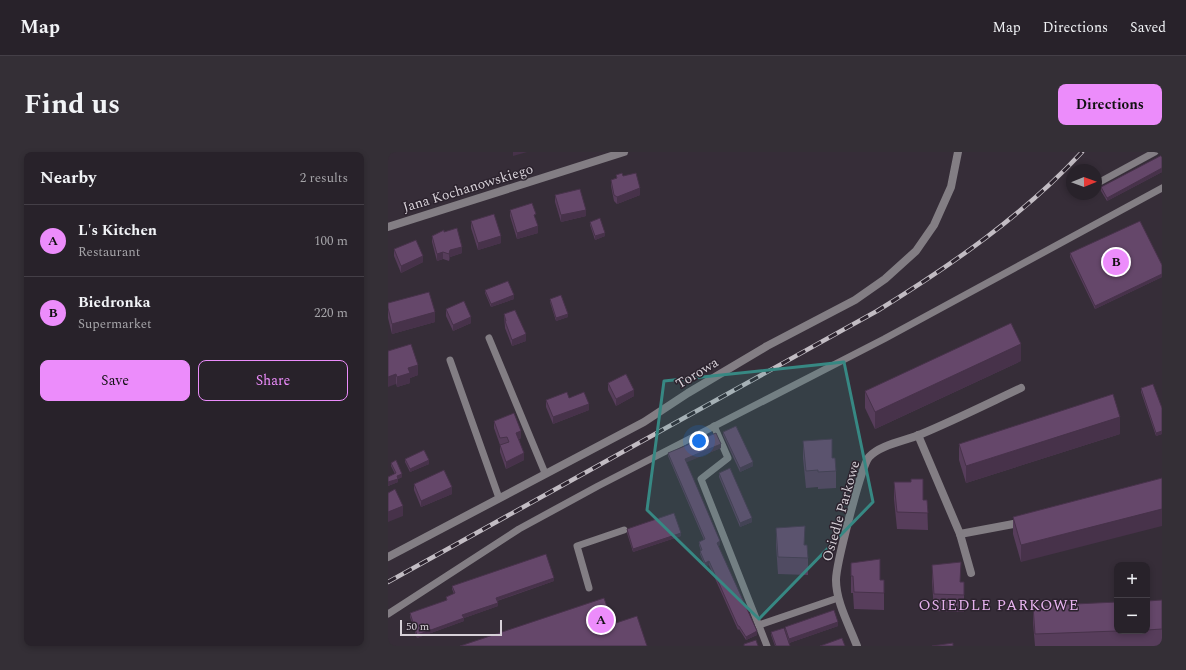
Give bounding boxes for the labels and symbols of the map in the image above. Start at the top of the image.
street label: Jana Kochanowskiego [400,158,536,218]
north arrow [1066,164,1102,200]
pin: B [1103,247,1129,277]
street label: Torowa [672,352,723,394]
your location [689,431,709,451]
street label: Osiedle Parkowe [817,458,866,564]
district label: OSIEDLE PARKOWE [918,594,1080,617]
pin: A [588,605,614,635]
scale bar [400,618,502,637]

